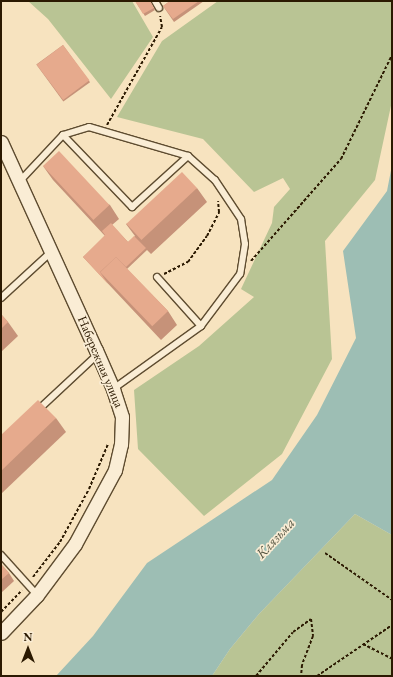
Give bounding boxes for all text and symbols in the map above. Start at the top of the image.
street label: Набережная улица [74,314,126,410]
water label: Клязьма [252,514,298,562]
north arrow [8,629,48,669]
text: N [24,630,32,644]

